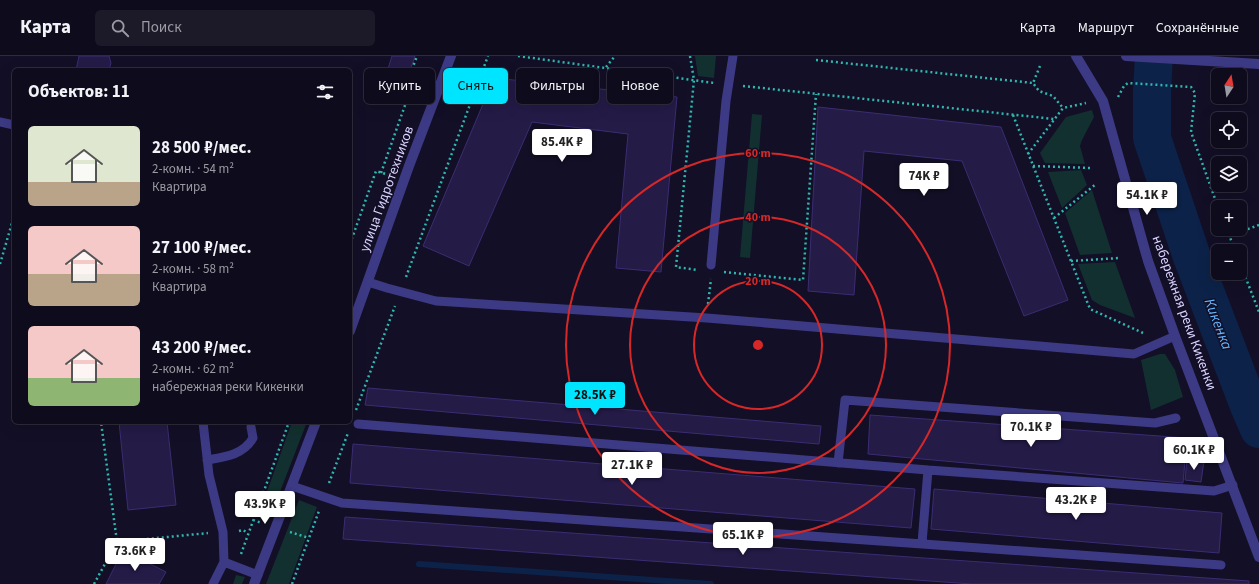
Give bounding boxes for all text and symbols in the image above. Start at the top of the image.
search box [95,10,375,46]
text: Карта [20,14,71,41]
icon: search [109,17,131,39]
text: Поиск [141,17,182,38]
text: Карта [1020,18,1056,38]
text: Маршрут [1078,18,1134,38]
text: Сохранённые [1156,18,1239,38]
chip: Купить [364,68,435,104]
chip: Снять [443,68,508,104]
chip: Фильтры [516,68,599,104]
chip: Новое [607,68,673,104]
north arrow [1211,68,1247,104]
map controls [1211,68,1247,280]
text: Объектов: 11 [28,80,130,104]
icon: filters [314,81,336,103]
button: locate [1211,112,1247,148]
street label: улица Гидротехников [355,123,419,255]
pin: 85.4K ₽ [525,129,599,163]
text: 85.4K ₽ [541,133,583,151]
text: 28 500 ₽/мес. [152,136,251,160]
icon: home [60,142,108,190]
text: 60 m [745,145,771,162]
button: layers [1211,156,1247,192]
text: 2-комн. · 54 m² [152,160,234,178]
pin: 74K ₽ [896,163,952,197]
text: 74K ₽ [908,167,940,185]
text: Квартира [152,178,207,196]
pin: 54.1K ₽ [1110,182,1184,216]
text: 54.1K ₽ [1126,186,1168,204]
button: + [1211,200,1247,236]
text: 40 m [745,209,771,226]
street label: набережная реки Кикенки [1147,233,1221,393]
text: 27 100 ₽/мес. [152,236,251,260]
icon: home [60,242,108,290]
button: − [1211,244,1247,280]
text: 2-комн. · 58 m² [152,260,234,278]
text: 20 m [745,273,771,290]
text: Квартира [152,278,207,296]
water label: Кикенка [1199,295,1237,353]
text: 43 200 ₽/мес. [152,336,251,360]
centre of rings [751,338,765,352]
icon: home [60,342,108,390]
text: 2-комн. · 62 m² [152,360,234,378]
text: набережная реки Кикенки [152,378,304,396]
pin: 28.5K ₽ [558,382,632,416]
text: 28.5K ₽ [574,386,616,404]
pin: 70.1K ₽ [994,414,1068,448]
text: 70.1K ₽ [1010,418,1052,436]
pin: 60.1K ₽ [1157,437,1231,471]
text: 60.1K ₽ [1173,441,1215,459]
pin: 27.1K ₽ [595,452,669,486]
text: 27.1K ₽ [611,456,653,474]
pin: 43.2K ₽ [1039,487,1113,521]
pin: 43.9K ₽ [228,491,302,525]
text: 43.2K ₽ [1055,491,1097,509]
text: 43.9K ₽ [244,495,286,513]
pin: 65.1K ₽ [706,522,780,556]
text: 65.1K ₽ [722,526,764,544]
pin: 73.6K ₽ [98,538,172,572]
text: 73.6K ₽ [114,542,156,560]

